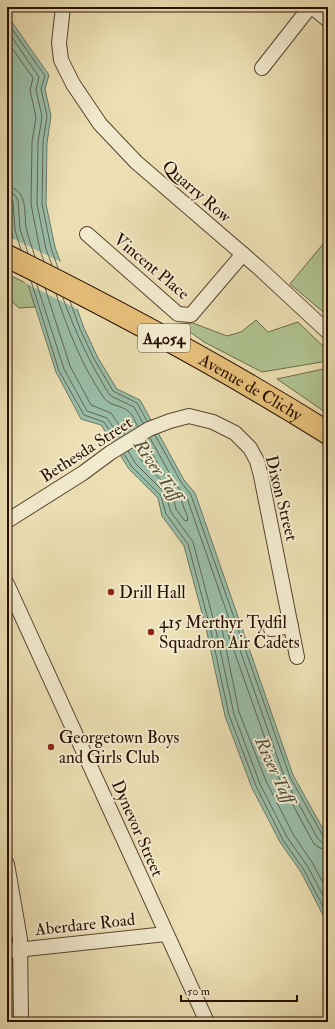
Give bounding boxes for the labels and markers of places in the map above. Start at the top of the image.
place label: Drill Hall [119,582,186,603]
marker: Drill Hall [106,587,116,597]
place label: 415 Merthyr Tydfil Squadron Air Cadets [159,612,300,653]
marker: 415 Merthyr Tydfil Squadron Air Cadets [146,627,156,637]
place label: Georgetown Boys and Girls Club [59,727,179,768]
marker: Georgetown Boys and Girls Club [46,742,56,752]

